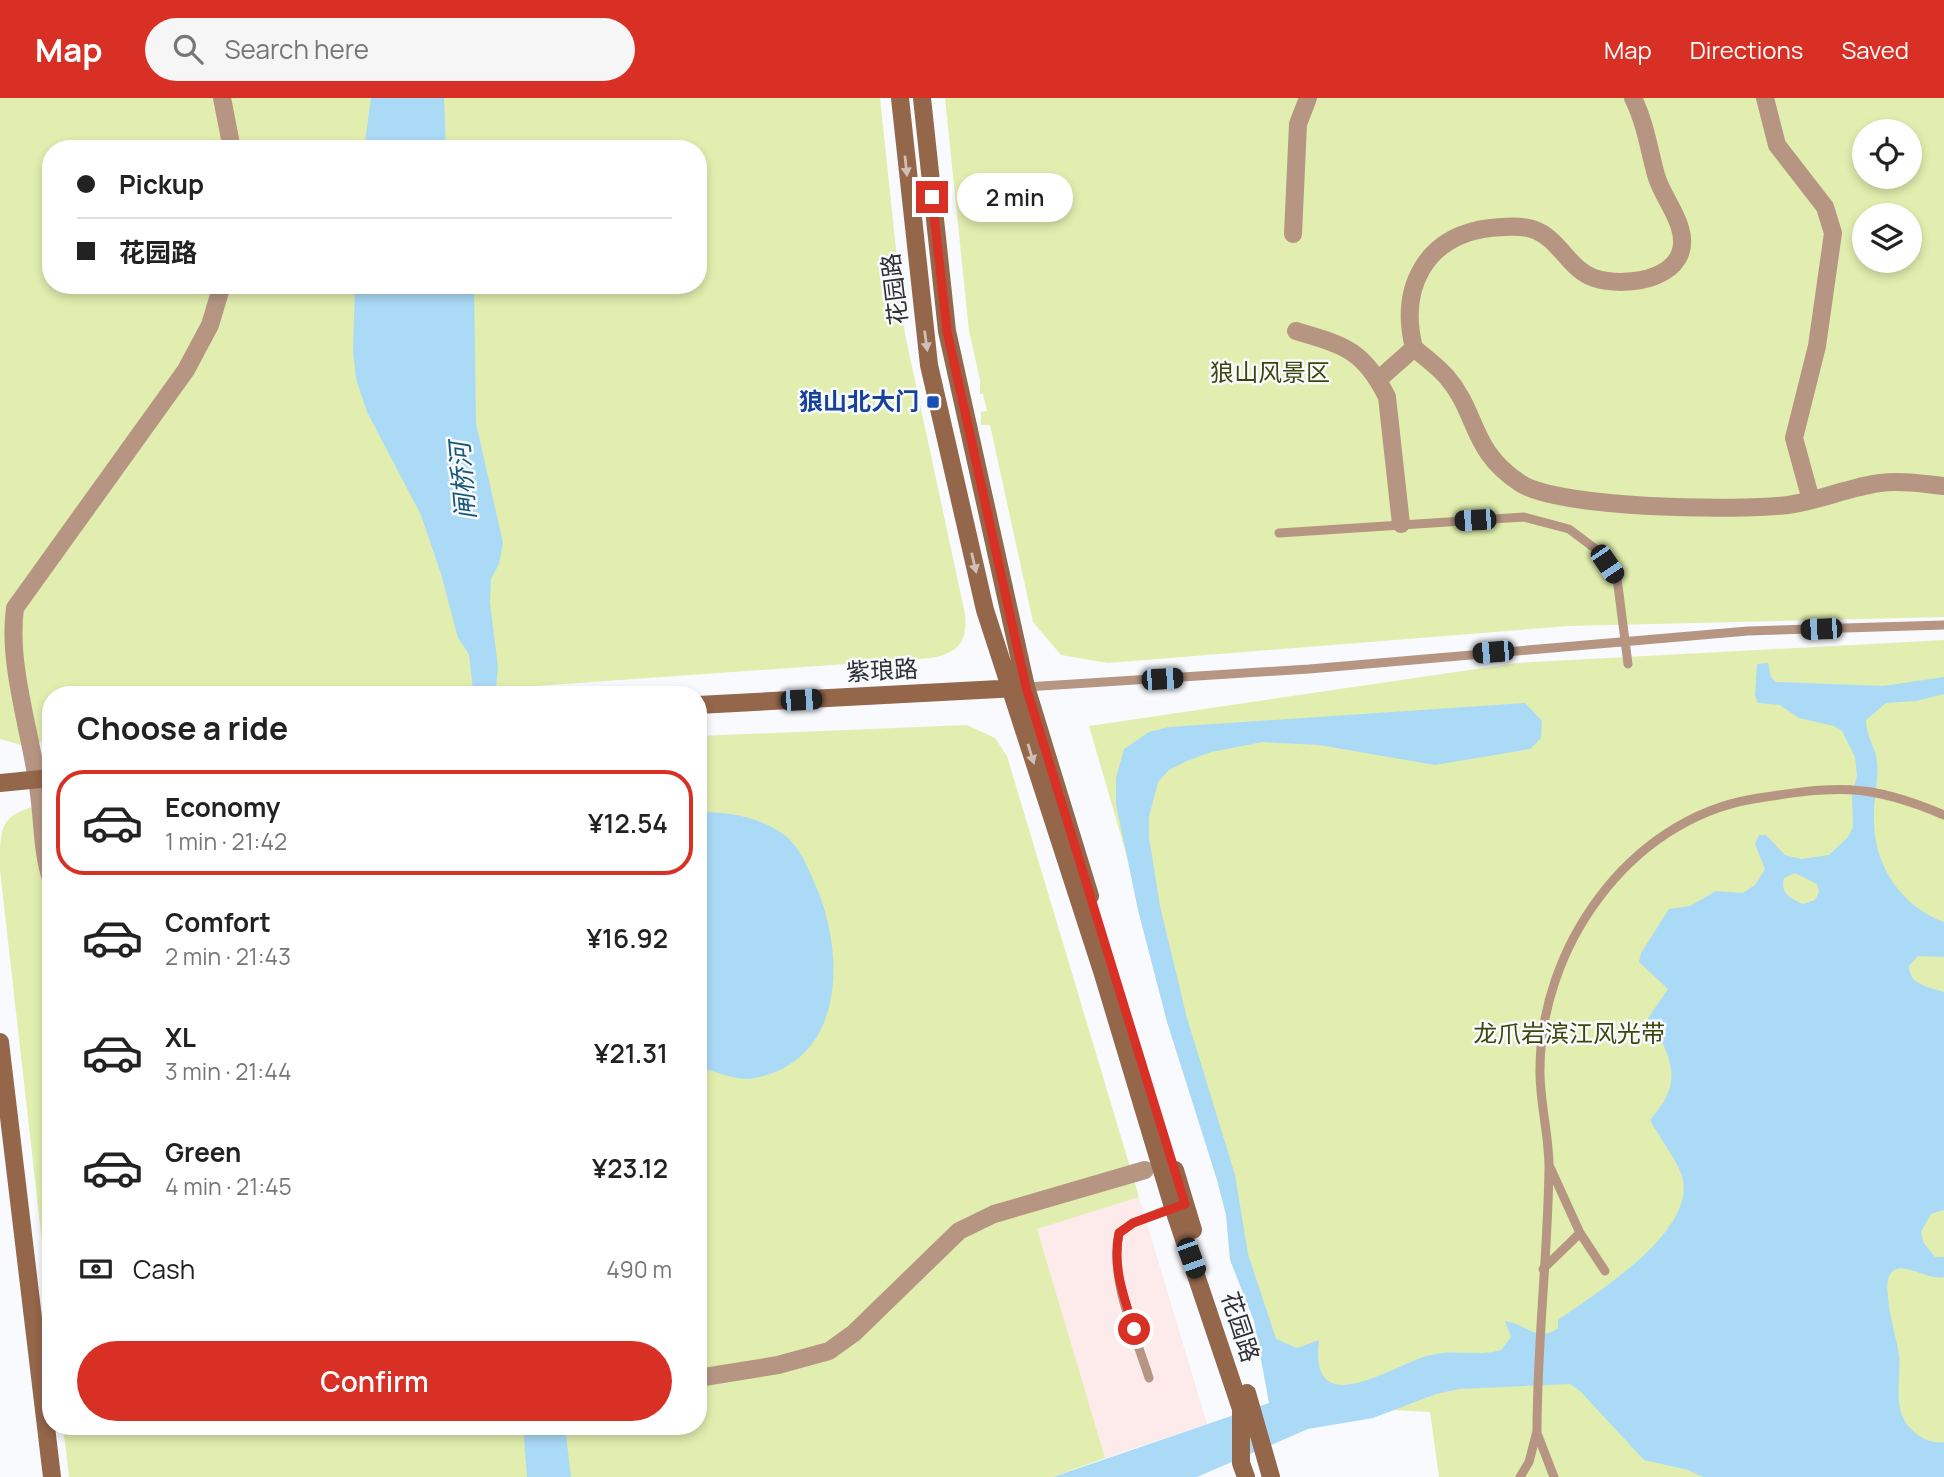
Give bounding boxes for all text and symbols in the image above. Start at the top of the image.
search box [145,18,635,81]
text: Map [35,27,103,72]
icon: search [169,30,207,68]
text: Search here [225,31,369,67]
text: Map [1604,33,1652,66]
text: Directions [1690,33,1803,66]
text: Saved [1841,33,1909,66]
map controls [1852,119,1922,273]
button: locate [1852,119,1922,189]
one-way arrow [901,155,912,177]
text: Pickup [119,166,204,202]
callout: 2 min [956,172,1072,222]
route end [916,181,948,213]
text: 2 min [986,181,1044,213]
button: layers [1852,203,1922,273]
text: 花园路 [119,234,197,270]
street label: 花园路 [873,251,914,327]
one-way arrow [921,330,932,352]
park label: 狼山风景区 [1210,355,1330,388]
place label: 狼山北大门 [799,384,919,417]
marker: 狼山北大门 [925,394,941,410]
water label: 闸桥河 [440,436,483,522]
car [1454,508,1497,532]
car [1587,541,1628,587]
one-way arrow [969,552,980,574]
car [1800,618,1843,640]
car [1472,640,1515,664]
street label: 紫琅路 [845,651,919,688]
car [1141,667,1184,691]
car [780,688,823,712]
text: Choose a ride [77,706,288,750]
one-way arrow [1026,744,1036,765]
text: Economy [165,789,280,825]
icon: car [81,791,144,854]
text: ¥12.54 [588,805,668,841]
text: 1 min · 21:42 [165,825,287,857]
text: Comfort [165,904,271,940]
icon: car [81,906,144,969]
text: ¥16.92 [587,920,668,956]
text: 2 min · 21:43 [165,940,291,972]
park label: 龙爪岩滨江风光带 [1473,1016,1665,1049]
text: XL [165,1019,196,1055]
icon: car [81,1021,144,1084]
text: ¥21.31 [594,1035,668,1071]
text: 3 min · 21:44 [165,1055,292,1087]
text: Green [165,1134,241,1170]
icon: car [81,1136,144,1199]
text: ¥23.12 [592,1150,668,1186]
text: 4 min · 21:45 [165,1170,292,1202]
car [1174,1235,1209,1281]
icon: cash [77,1250,115,1288]
text: Cash [133,1251,195,1287]
text: 490 m [606,1253,672,1285]
street label: 花园路 [1215,1287,1268,1366]
route start [1118,1313,1150,1345]
button: Confirm [77,1341,672,1421]

